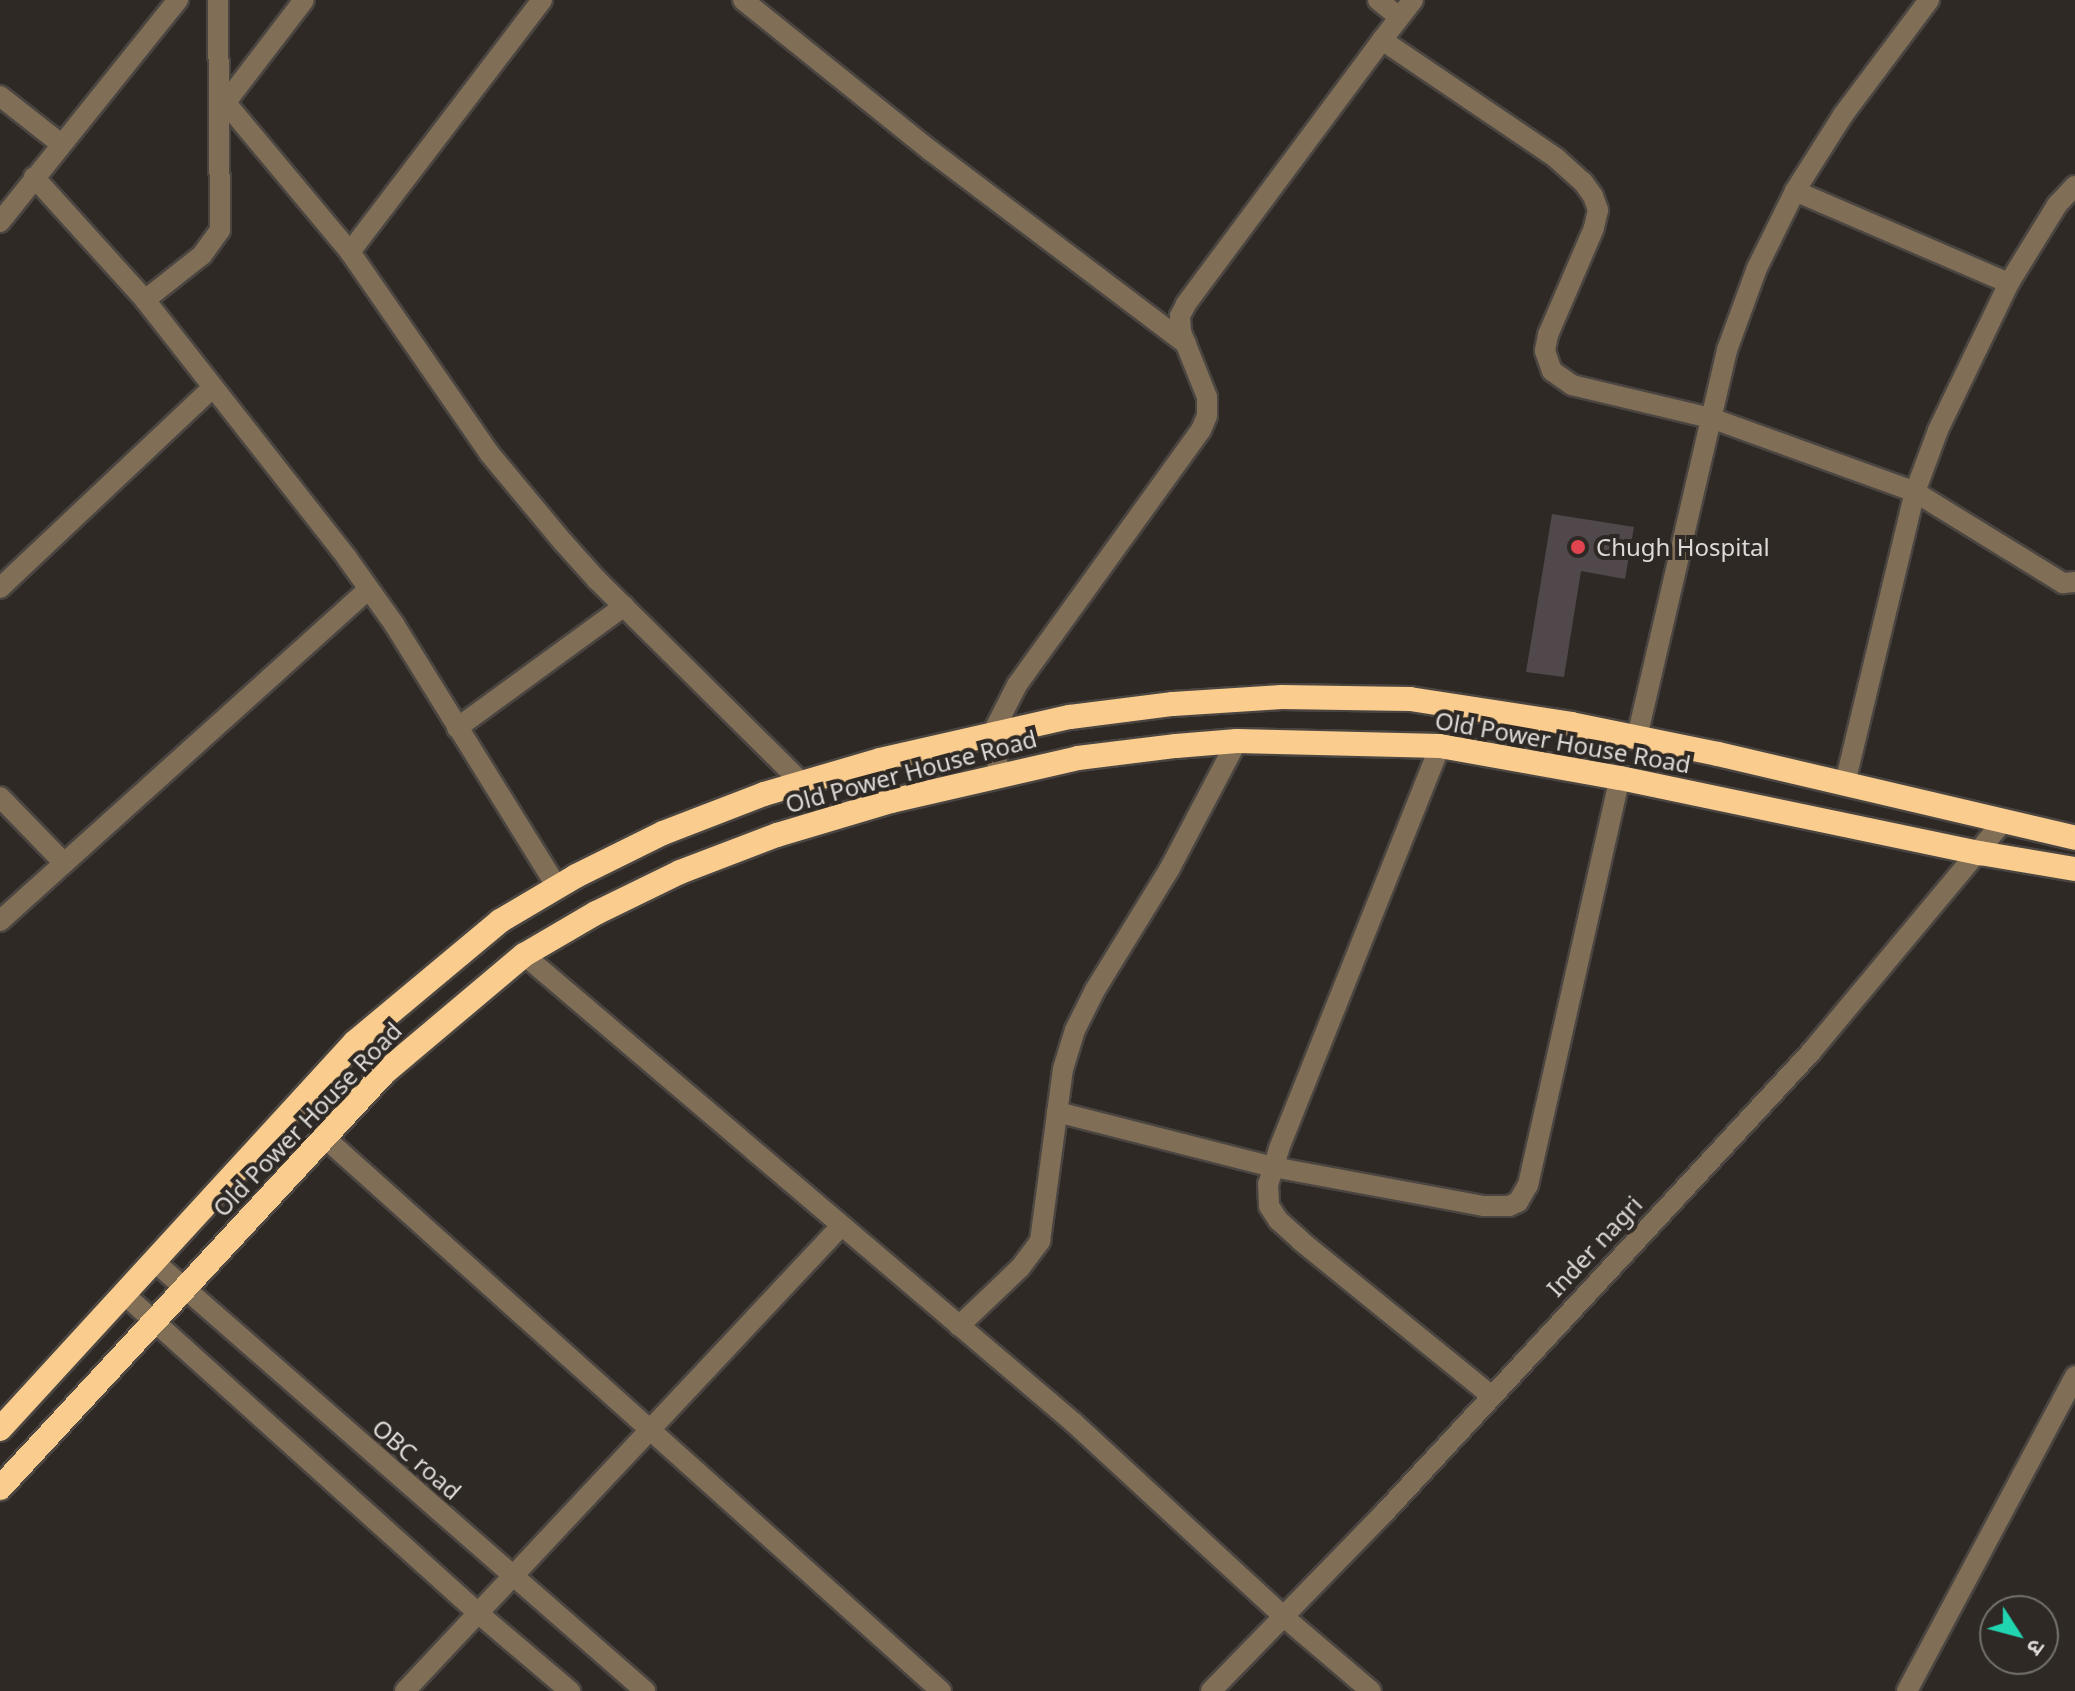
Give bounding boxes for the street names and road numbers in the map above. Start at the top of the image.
street label: Old Power House Road [1433,705,1693,779]
street label: Old Power House Road [782,724,1040,818]
street label: Old Power House Road [207,1016,407,1222]
street label: Inder nagri [1540,1190,1648,1302]
street label: OBC road [367,1413,467,1505]

